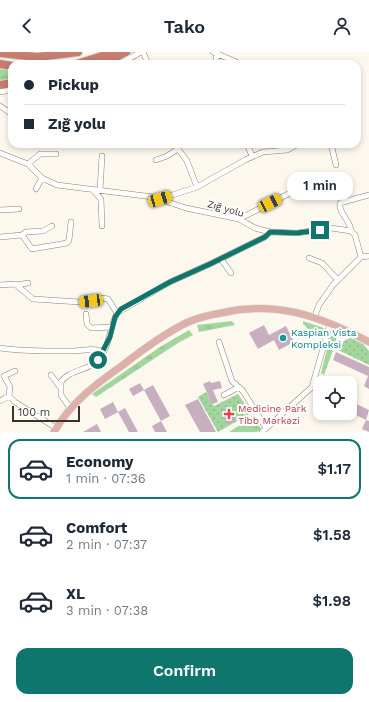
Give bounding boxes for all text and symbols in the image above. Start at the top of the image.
icon: back [16,15,38,37]
icon: person [331,15,353,37]
text: Tako [164,16,205,37]
text: Pickup [48,76,99,94]
text: Zığ yolu [48,115,106,133]
callout: 1 min [287,172,353,200]
text: 1 min [303,178,337,193]
car [147,190,173,208]
car [257,192,283,214]
street label: Zığ yolu [206,198,246,219]
route end [311,221,329,239]
car [78,294,104,308]
place label: Kaspian Vista Kompleksi [291,327,357,350]
marker: Kaspian Vista Kompleksi [278,333,288,343]
route start [89,351,107,369]
map controls [313,376,357,420]
button: locate [313,376,357,420]
place label: Medicine Park Tibb Mərkəzi [238,403,307,426]
scale bar [12,404,80,423]
text: 100 m [18,406,50,419]
marker: Medicine Park Tibb Mərkəzi [223,408,235,420]
icon: car [18,451,54,487]
text: Economy [66,453,133,471]
text: $1.17 [318,460,351,478]
text: 1 min · 07:36 [66,471,146,486]
icon: car [18,517,54,553]
text: Comfort [66,519,127,537]
text: $1.58 [313,526,351,544]
text: 2 min · 07:37 [66,537,147,552]
icon: car [18,583,54,619]
text: XL [66,585,85,603]
text: $1.98 [312,592,351,610]
text: 3 min · 07:38 [66,603,148,618]
button: Confirm [16,648,353,694]

